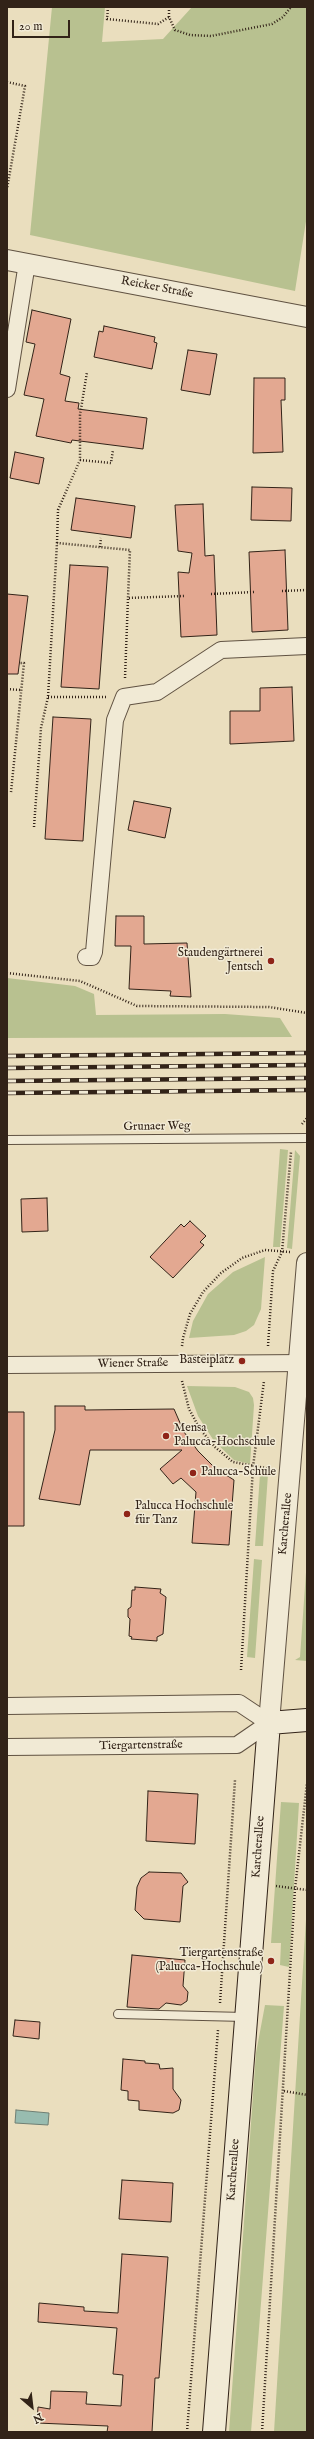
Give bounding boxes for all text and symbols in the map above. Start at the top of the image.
scale bar [14,12,72,38]
text: 20 m [19,19,42,34]
street label: Reicker Straße [120,274,194,302]
place label: Staudengärtnerei Jentsch [178,947,263,975]
marker: Staudengärtnerei Jentsch [266,956,276,966]
street label: Grunaer Weg [123,1119,191,1135]
place label: Basteiplatz [179,1354,234,1368]
street label: Wiener Straße [98,1356,168,1372]
marker: Basteiplatz [237,1356,247,1366]
place label: Mensa Palucca-Hochschule [174,1422,275,1450]
marker: Mensa Palucca-Hochschule [161,1431,171,1441]
place label: Palucca-Schule [201,1466,276,1480]
marker: Palucca-Schule [188,1468,198,1478]
street label: Karcherallee [276,1492,296,1556]
place label: Palucca Hochschule für Tanz [135,1500,233,1528]
marker: Palucca Hochschule für Tanz [122,1509,132,1519]
street label: Tiergartenstraße [99,1738,183,1754]
street label: Karcherallee [250,1815,268,1879]
place label: Tiergartenstraße (Palucca-Hochschule) [156,1947,263,1975]
marker: Tiergartenstraße (Palucca-Hochschule) [266,1956,276,1966]
street label: Karcherallee [225,2138,243,2202]
north arrow [12,2387,52,2427]
text: N [30,2409,45,2426]

